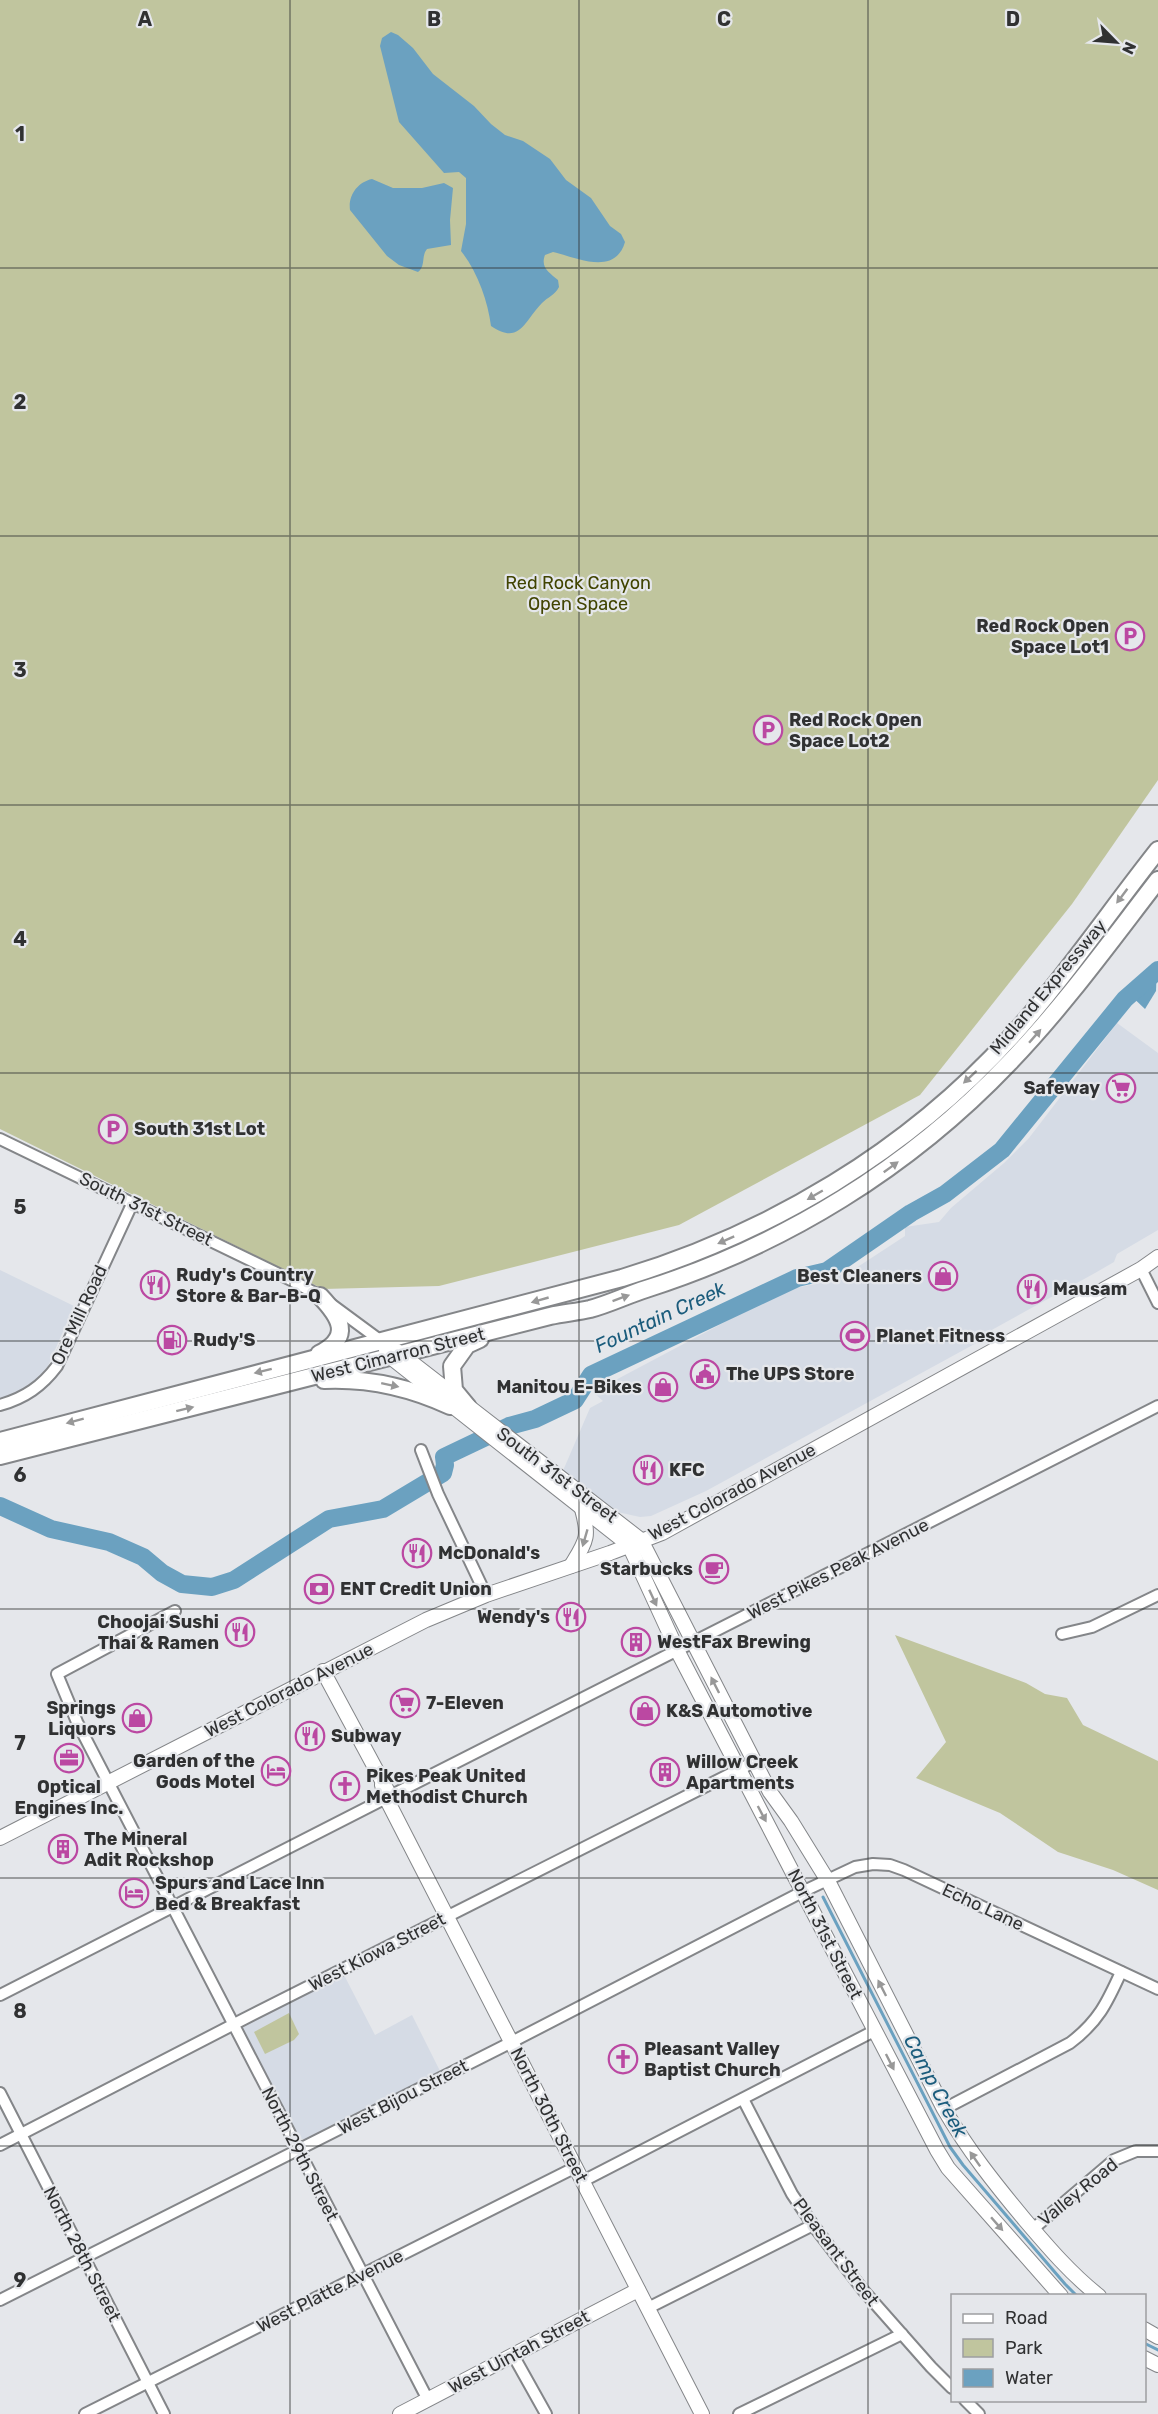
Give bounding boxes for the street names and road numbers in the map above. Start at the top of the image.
street label: Midland Expressway [985,915,1111,1059]
street label: South 31st Street [76,1167,216,1251]
street label: Ore Mill Road [46,1261,112,1369]
street label: West Cimarron Street [309,1323,487,1387]
street label: South 31st Street [492,1422,622,1528]
street label: West Colorado Avenue [645,1439,819,1545]
street label: West Pikes Peak Avenue [744,1514,932,1624]
street label: West Colorado Avenue [201,1638,377,1742]
street label: North 31st Street [783,1865,867,2003]
street label: Echo Lane [939,1879,1027,1935]
street label: West Kiowa Street [305,1908,449,1996]
street label: North 30th Street [505,2044,593,2186]
street label: West Bijou Street [334,2055,472,2139]
street label: North 29th Street [257,2083,343,2225]
street label: Valley Road [1034,2153,1122,2231]
street label: North 28th Street [38,2183,126,2325]
street label: Pleasant Street [788,2194,884,2310]
street label: West Platte Avenue [253,2245,407,2337]
street label: West Uintah Street [445,2305,593,2399]

